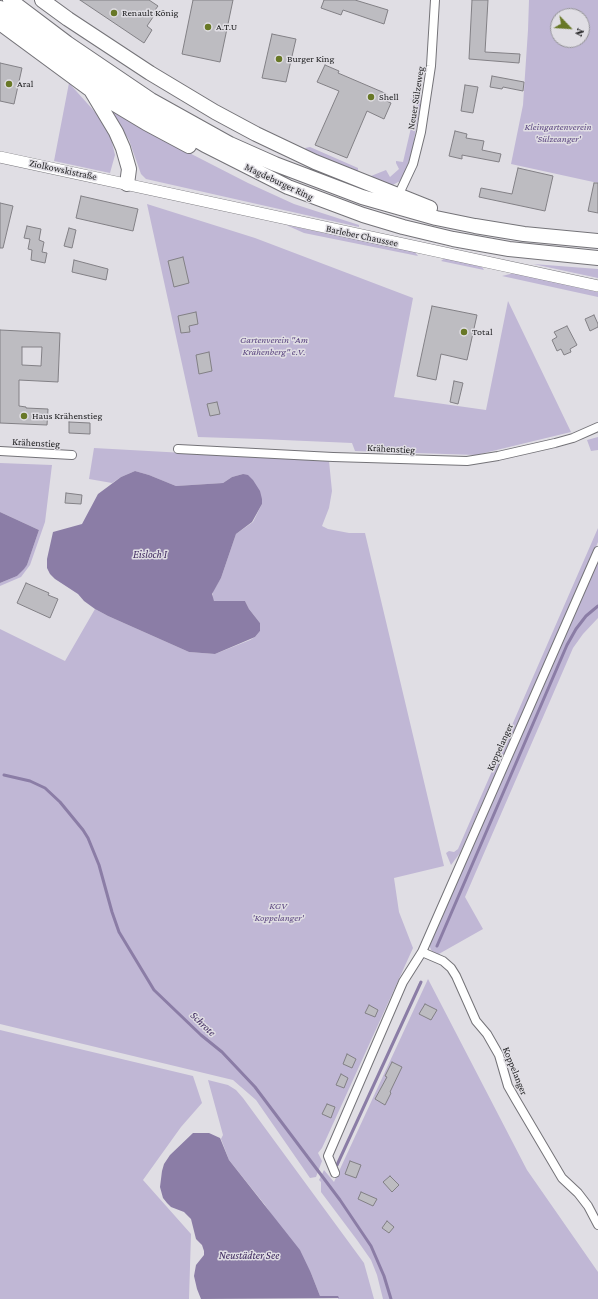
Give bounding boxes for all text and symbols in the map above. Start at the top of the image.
place label: Renault König [122,7,178,19]
marker: Renault König [109,8,119,18]
north arrow [550,8,590,48]
place label: A.T.U [216,21,237,33]
marker: A.T.U [203,22,213,32]
text: N [573,27,587,39]
place label: Burger King [287,53,334,65]
marker: Burger King [274,54,284,64]
street label: Neuer Sülzeweg [405,66,427,130]
place label: Aral [17,78,33,90]
marker: Aral [4,79,14,89]
place label: Shell [379,91,399,103]
marker: Shell [366,92,376,102]
park label: Kleingartenverein 'Sülzeanger' [525,121,591,144]
street label: Ziolkowskistraße [28,157,98,183]
street label: Magdeburger Ring [243,161,315,203]
street label: Barleber Chaussee [325,223,399,249]
place label: Total [472,326,493,338]
marker: Total [459,327,469,337]
park label: Gartenverein "Am Krähenberg" e.V. [240,334,308,358]
place label: Haus Krähenstieg [32,410,102,422]
marker: Haus Krähenstieg [19,411,29,421]
street label: Krähenstieg [12,436,60,450]
street label: Krähenstieg [367,442,415,456]
water label: Eisloch I [133,548,167,562]
street label: Koppelanger [484,721,516,773]
park label: KGV 'Koppelanger' [252,900,304,924]
water label: Schrote [188,1009,218,1039]
street label: Koppelanger [500,1045,530,1097]
water label: Neustädter See [219,1249,279,1263]

